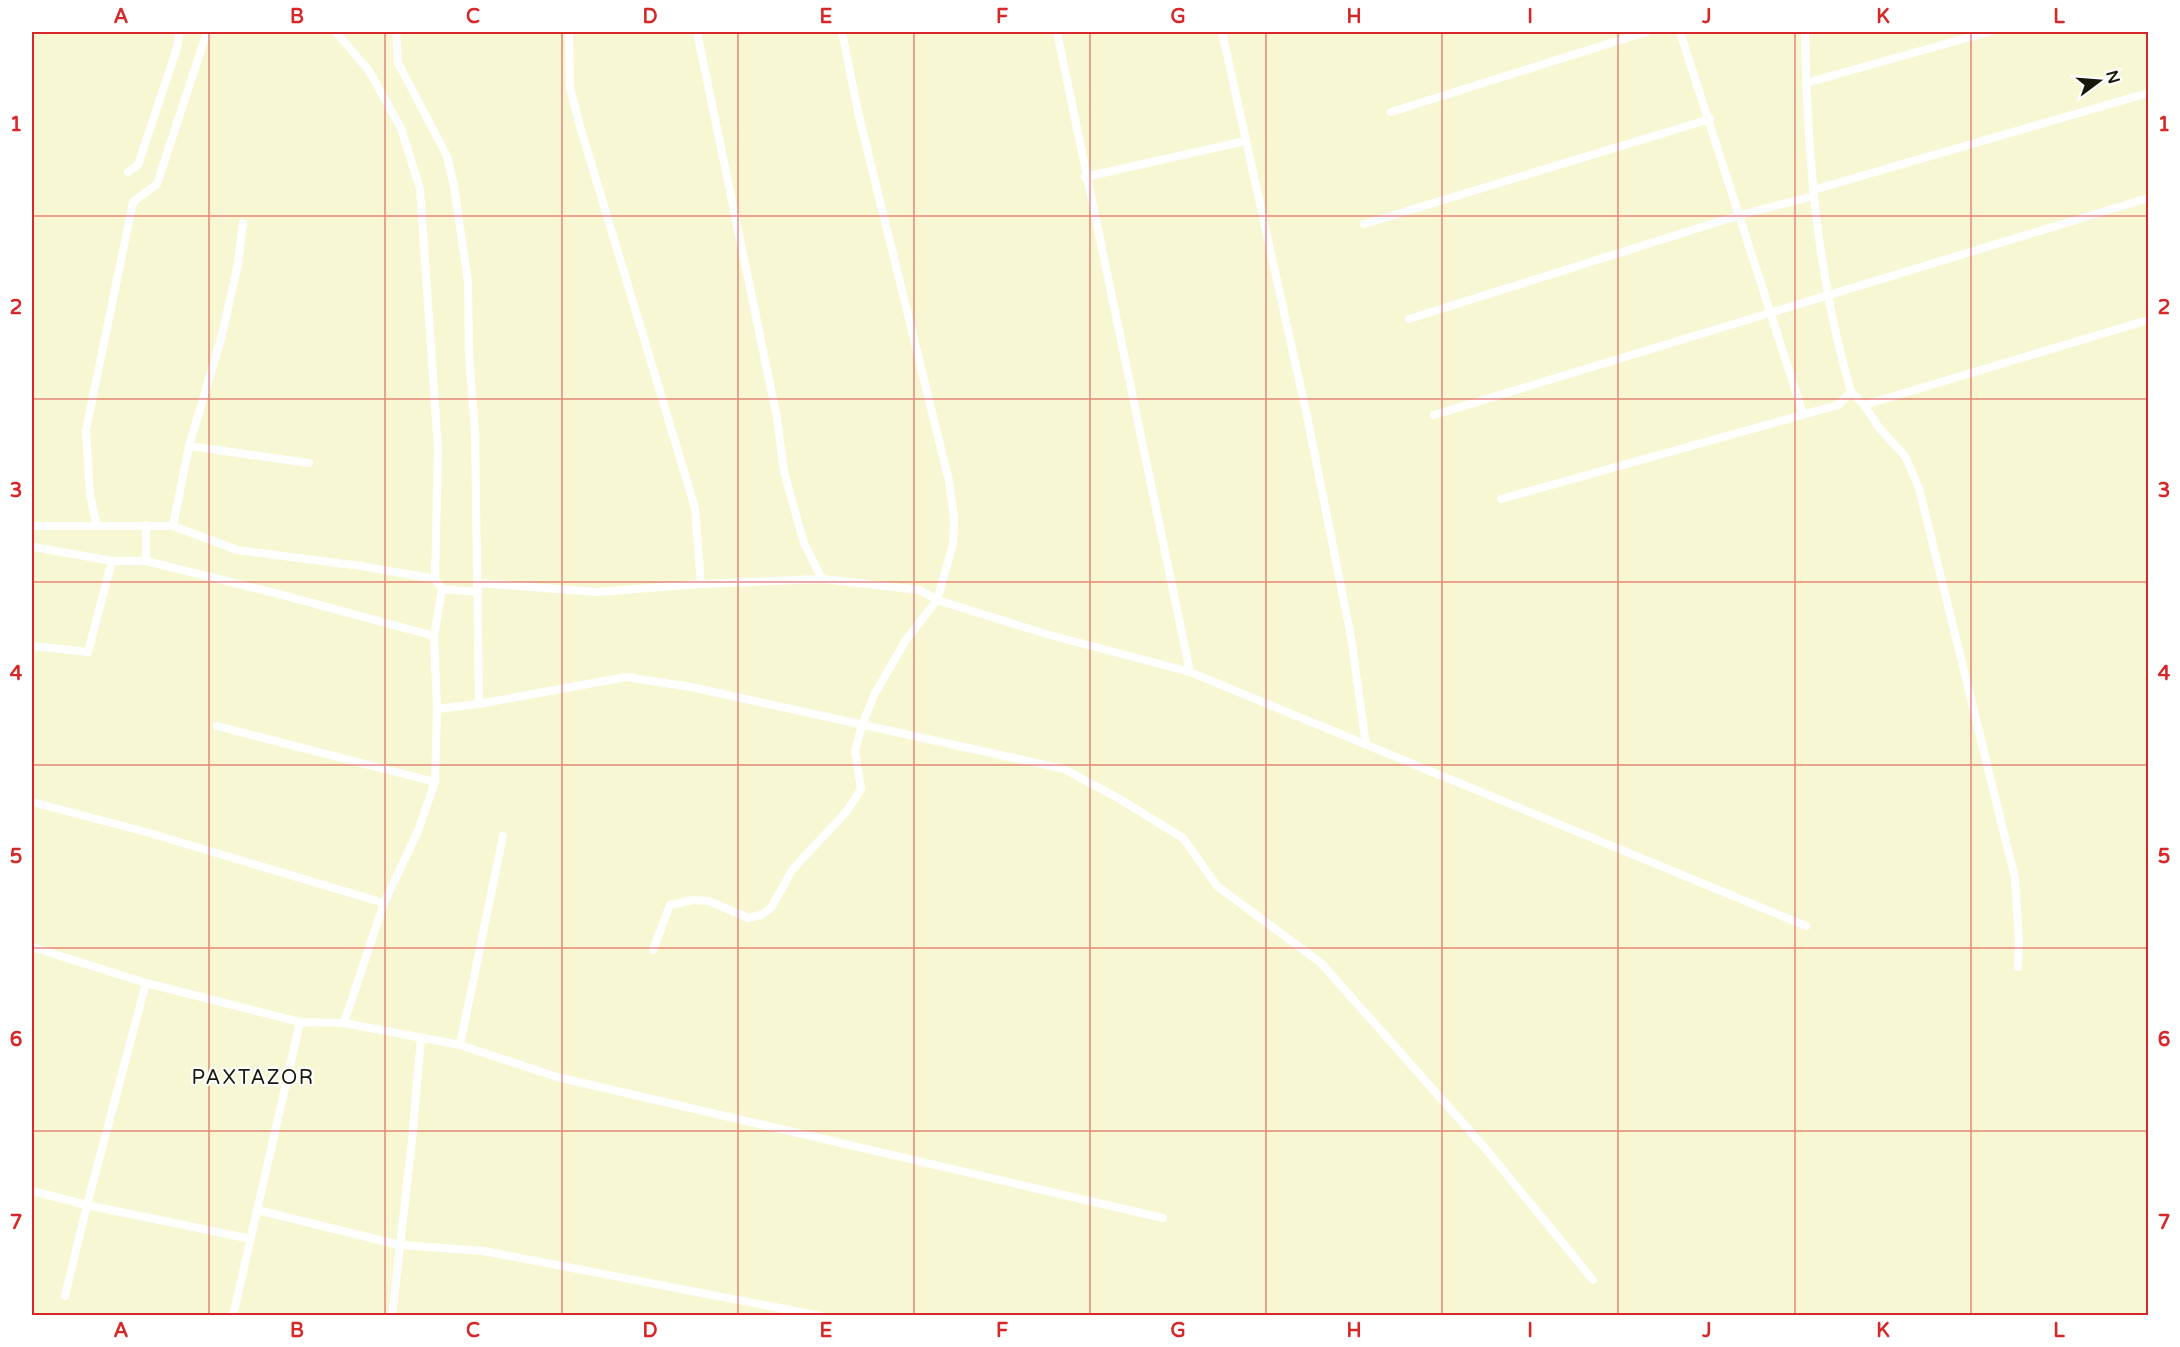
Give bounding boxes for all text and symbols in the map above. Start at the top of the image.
text: A [114,5,129,29]
text: B [290,5,304,29]
text: C [466,5,480,29]
text: D [642,5,658,29]
text: E [820,5,833,29]
text: F [996,5,1008,29]
text: G [1170,5,1186,29]
text: H [1346,5,1362,29]
text: I [1527,5,1533,29]
text: J [1701,5,1712,29]
text: K [1876,5,1890,29]
text: L [2053,5,2065,29]
north arrow [2069,51,2129,111]
text: N [2101,68,2124,86]
text: 1 [10,113,22,137]
text: 1 [2158,113,2170,137]
text: 2 [10,296,22,320]
text: 2 [2158,296,2170,320]
text: 3 [10,479,22,503]
text: 3 [2158,479,2170,503]
text: 4 [10,662,23,686]
text: 4 [2158,662,2171,686]
text: 5 [10,845,22,869]
text: 5 [2158,845,2170,869]
text: 6 [10,1028,22,1052]
text: 6 [2158,1028,2170,1052]
district label: PAXTAZOR [191,1066,315,1090]
text: 7 [10,1211,22,1235]
text: 7 [2158,1211,2170,1235]
text: A [114,1319,129,1343]
text: B [290,1319,304,1343]
text: C [466,1319,480,1343]
text: D [642,1319,658,1343]
text: E [820,1319,833,1343]
text: F [996,1319,1008,1343]
text: G [1170,1319,1186,1343]
text: H [1346,1319,1362,1343]
text: I [1527,1319,1533,1343]
text: J [1701,1319,1712,1343]
text: K [1876,1319,1890,1343]
text: L [2053,1319,2065,1343]

